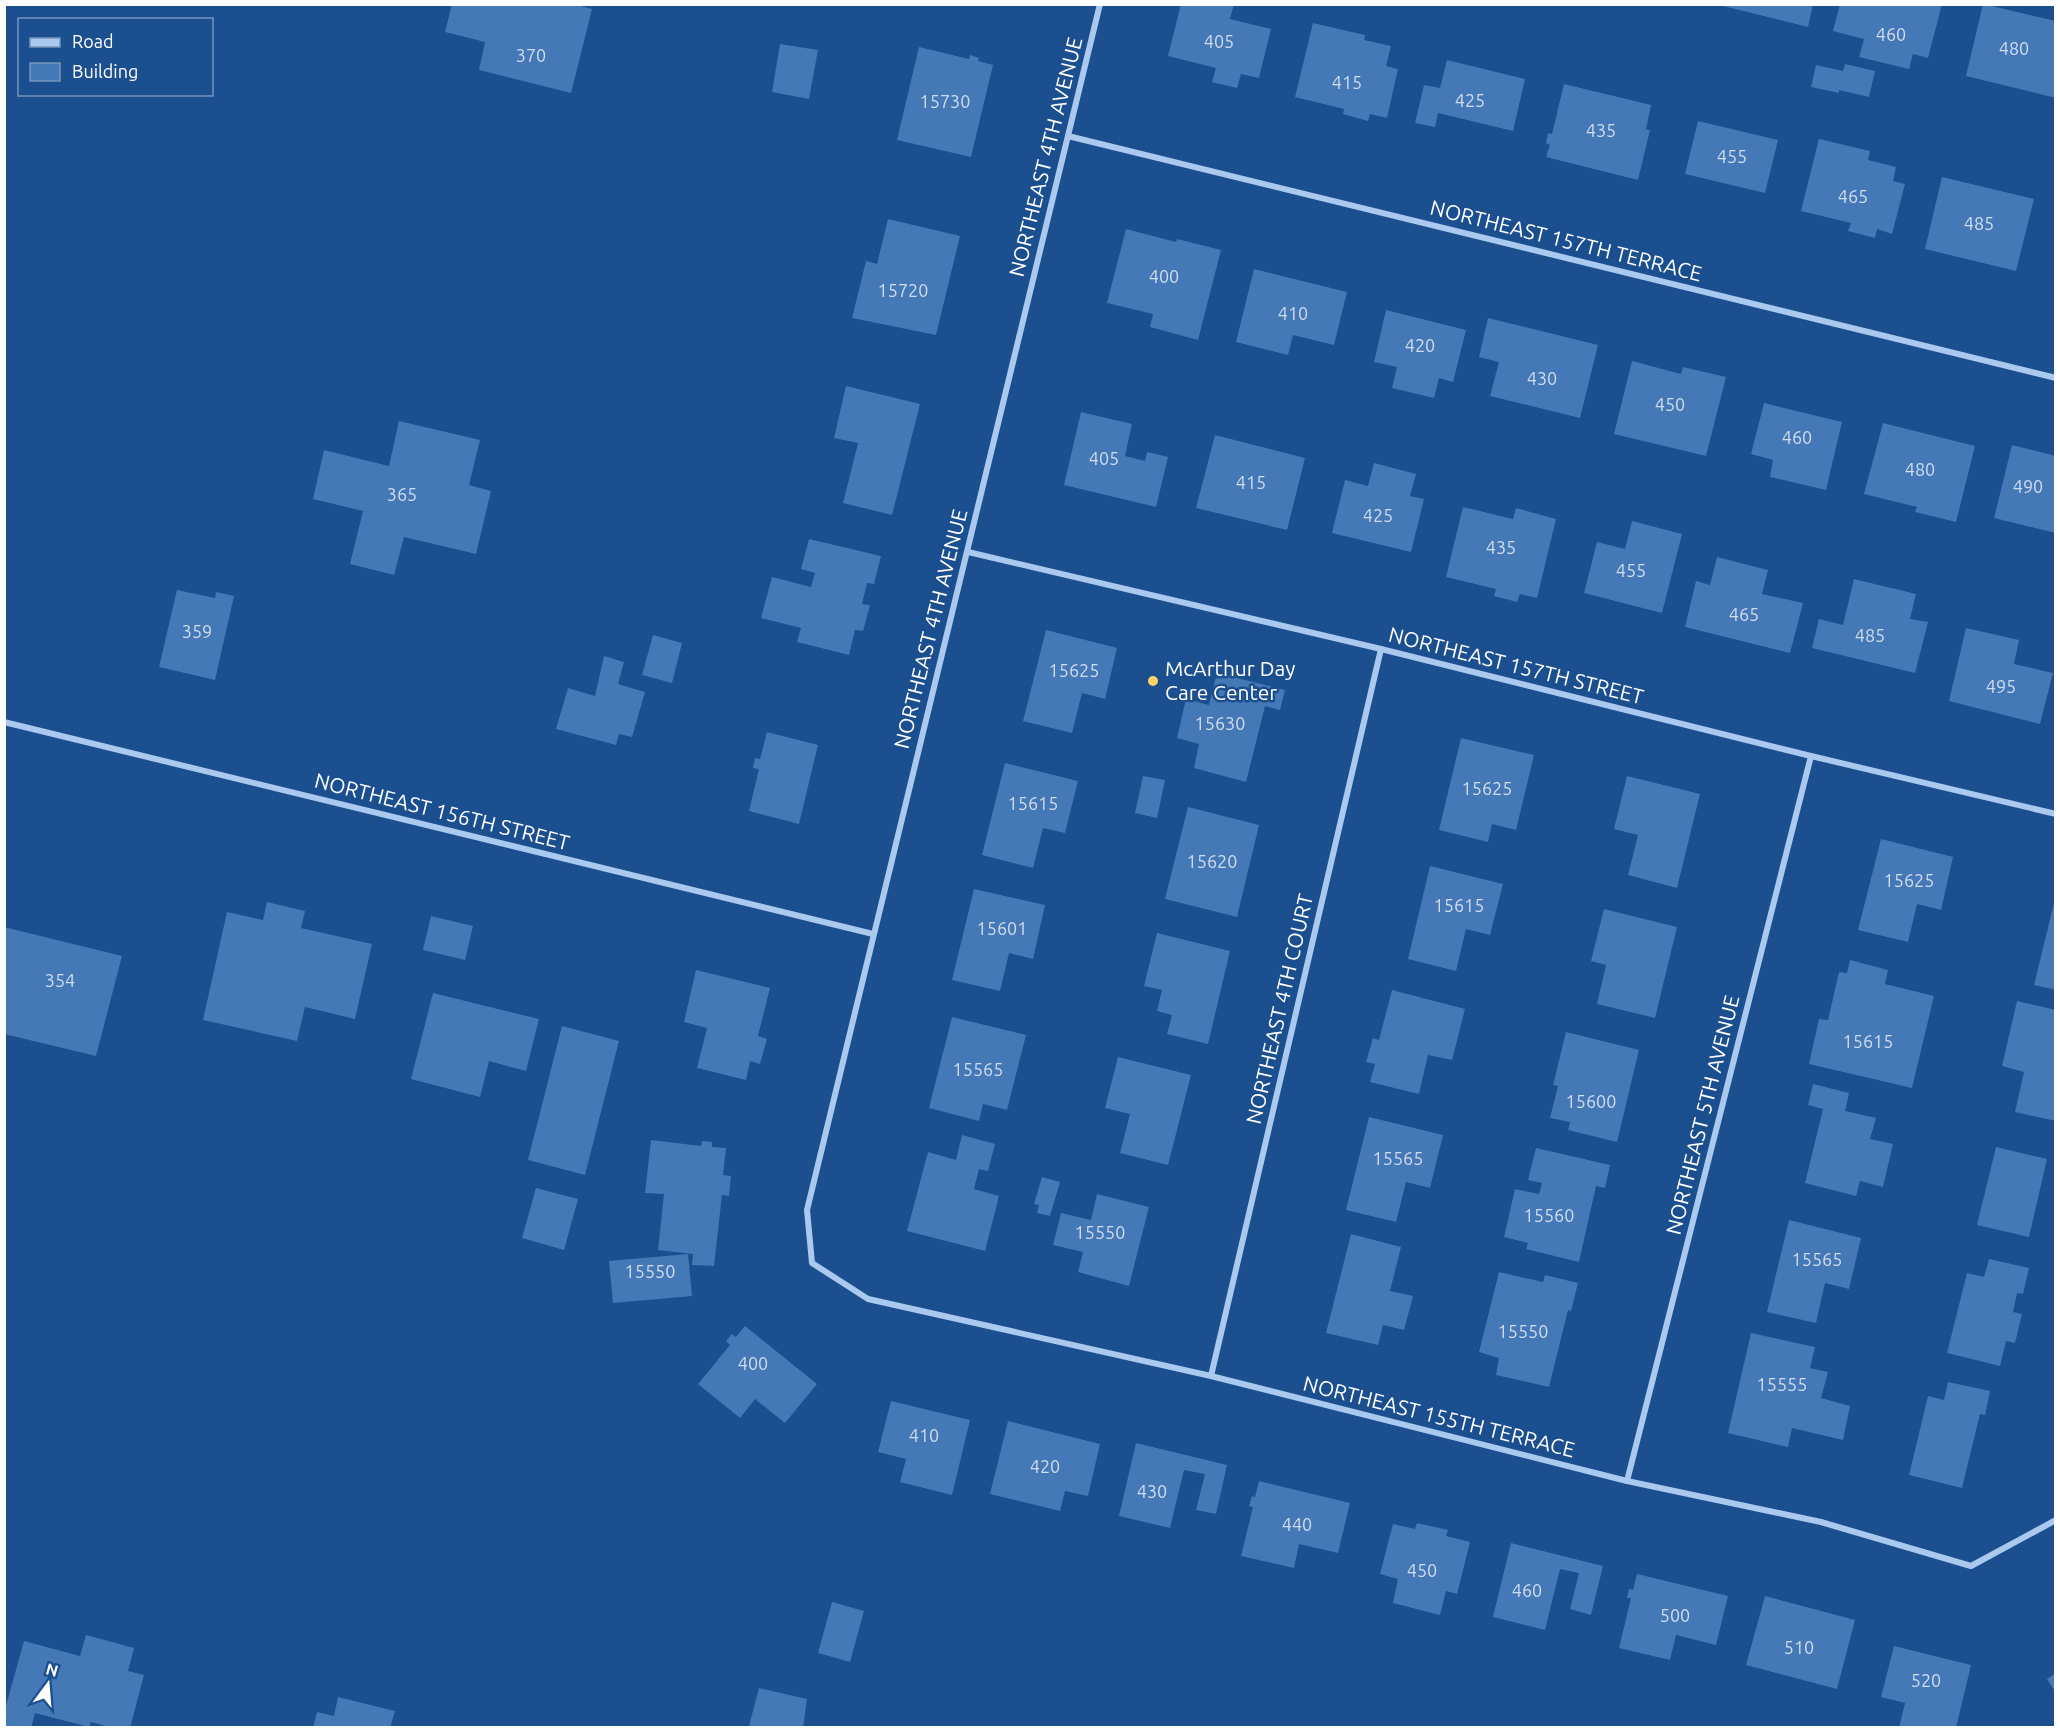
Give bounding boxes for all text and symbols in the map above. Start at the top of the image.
legend [18,18,213,96]
house number: 460 [1876,24,1906,44]
text: Road [72,31,114,51]
house number: 405 [1204,31,1234,51]
street label: NORTHEAST 4TH AVENUE [1004,35,1086,279]
house number: 480 [1999,38,2029,58]
house number: 370 [516,45,546,65]
text: Building [72,61,138,81]
house number: 415 [1332,72,1362,92]
house number: 425 [1455,90,1485,110]
house number: 15730 [920,91,970,111]
house number: 435 [1586,120,1616,140]
house number: 455 [1717,146,1747,166]
house number: 465 [1838,186,1868,206]
street label: NORTHEAST 157TH TERRACE [1428,195,1705,285]
house number: 485 [1964,213,1994,233]
house number: 400 [1149,266,1179,286]
house number: 15720 [878,280,928,300]
house number: 410 [1278,303,1308,323]
house number: 420 [1405,335,1435,355]
house number: 430 [1527,368,1557,388]
house number: 450 [1655,394,1685,414]
house number: 460 [1782,427,1812,447]
house number: 405 [1089,448,1119,468]
house number: 480 [1905,459,1935,479]
house number: 415 [1236,472,1266,492]
house number: 490 [2013,476,2043,496]
house number: 365 [387,484,417,504]
house number: 425 [1363,505,1393,525]
street label: NORTHEAST 4TH AVENUE [889,507,971,751]
house number: 435 [1486,537,1516,557]
house number: 455 [1616,560,1646,580]
house number: 465 [1729,604,1759,624]
house number: 359 [182,621,212,641]
street label: NORTHEAST 157TH STREET [1386,622,1646,708]
house number: 485 [1855,625,1885,645]
place label: McArthur Day Care Center [1165,656,1295,704]
house number: 15625 [1049,660,1099,680]
marker: McArthur Day Care Center [1146,674,1160,688]
house number: 495 [1986,676,2016,696]
house number: 15630 [1195,713,1245,733]
street label: NORTHEAST 156TH STREET [312,768,572,854]
house number: 15625 [1462,778,1512,798]
house number: 15615 [1008,793,1058,813]
house number: 15620 [1187,851,1237,871]
house number: 15625 [1884,870,1934,890]
street label: NORTHEAST 4TH COURT [1241,891,1317,1126]
house number: 15615 [1434,895,1484,915]
house number: 15601 [977,918,1027,938]
house number: 354 [45,970,75,990]
street label: NORTHEAST 5TH AVENUE [1661,993,1743,1237]
house number: 15615 [1843,1031,1893,1051]
house number: 15565 [953,1059,1003,1079]
house number: 15600 [1566,1091,1616,1111]
house number: 15565 [1373,1148,1423,1168]
house number: 15560 [1524,1205,1574,1225]
house number: 15550 [1075,1222,1125,1242]
house number: 15565 [1792,1249,1842,1269]
house number: 15550 [625,1261,675,1281]
house number: 15550 [1498,1321,1548,1341]
house number: 400 [738,1353,768,1373]
street label: NORTHEAST 155TH TERRACE [1301,1371,1578,1461]
house number: 15555 [1757,1374,1807,1394]
house number: 410 [909,1425,939,1445]
house number: 420 [1030,1456,1060,1476]
house number: 430 [1137,1481,1167,1501]
house number: 440 [1282,1514,1312,1534]
house number: 450 [1407,1560,1437,1580]
house number: 460 [1512,1580,1542,1600]
house number: 500 [1660,1605,1690,1625]
house number: 510 [1784,1637,1814,1657]
north arrow [18,1654,78,1714]
text: N [44,1659,60,1680]
house number: 520 [1911,1670,1941,1690]

